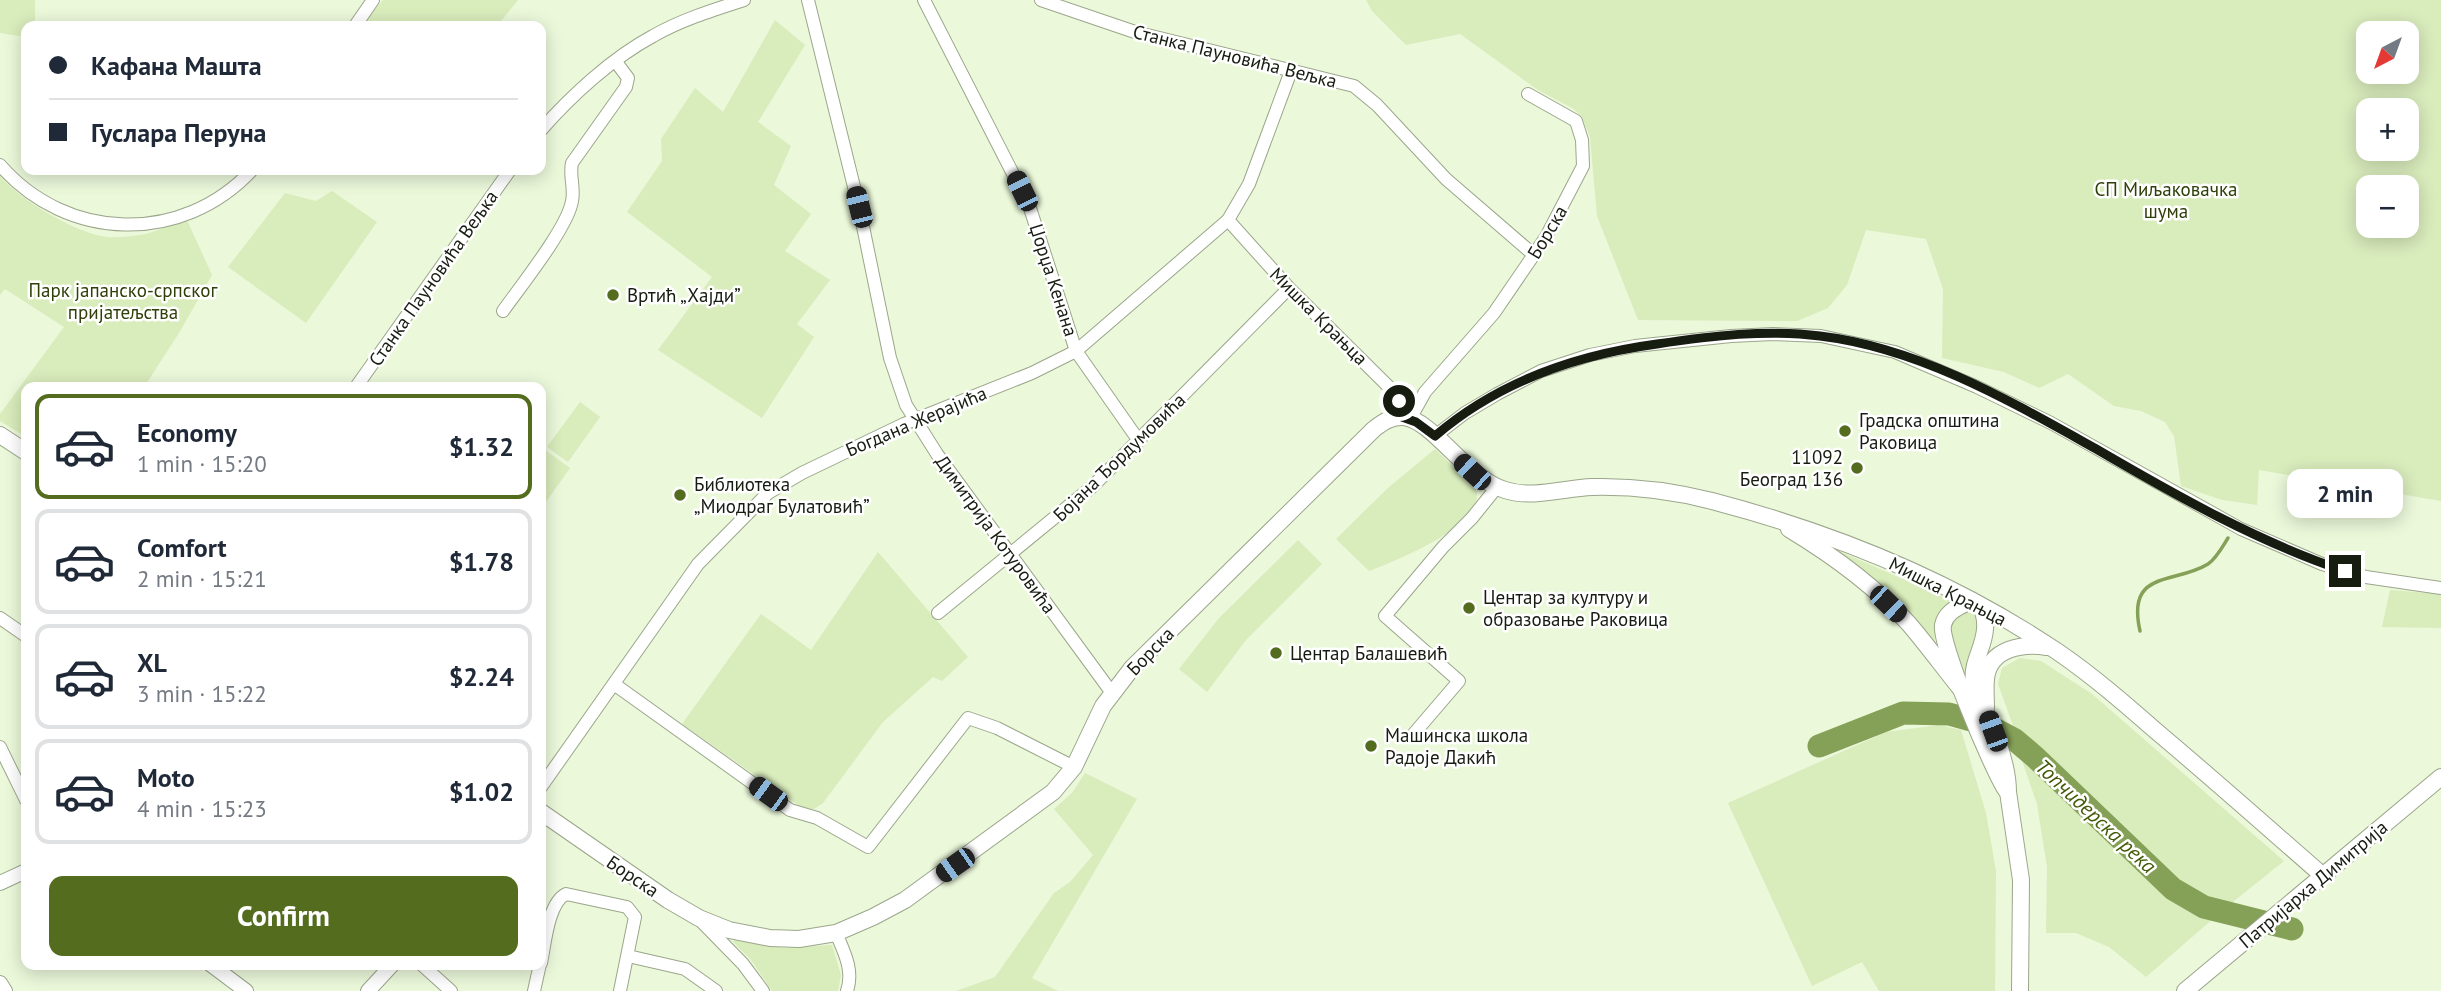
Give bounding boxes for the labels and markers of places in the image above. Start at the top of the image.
place label: Вртић „Хајди” [627,283,741,307]
marker: Вртић „Хајди” [605,287,621,303]
place label: Градска општина Раковица [1859,408,1999,454]
marker: Градска општина Раковица [1837,423,1853,439]
place label: 11092 Београд 136 [1740,445,1843,491]
marker: 11092 Београд 136 [1849,460,1865,476]
place label: Библиотека „Миодраг Булатовић” [694,472,870,518]
marker: Библиотека „Миодраг Булатовић” [672,487,688,503]
place label: Центар за културу и образовање Раковица [1483,585,1668,631]
marker: Центар за културу и образовање Раковица [1461,600,1477,616]
place label: Центар Балашевић [1290,641,1448,665]
marker: Центар Балашевић [1268,645,1284,661]
place label: Машинска школа Радоје Дакић [1385,723,1528,769]
marker: Машинска школа Радоје Дакић [1363,738,1379,754]

